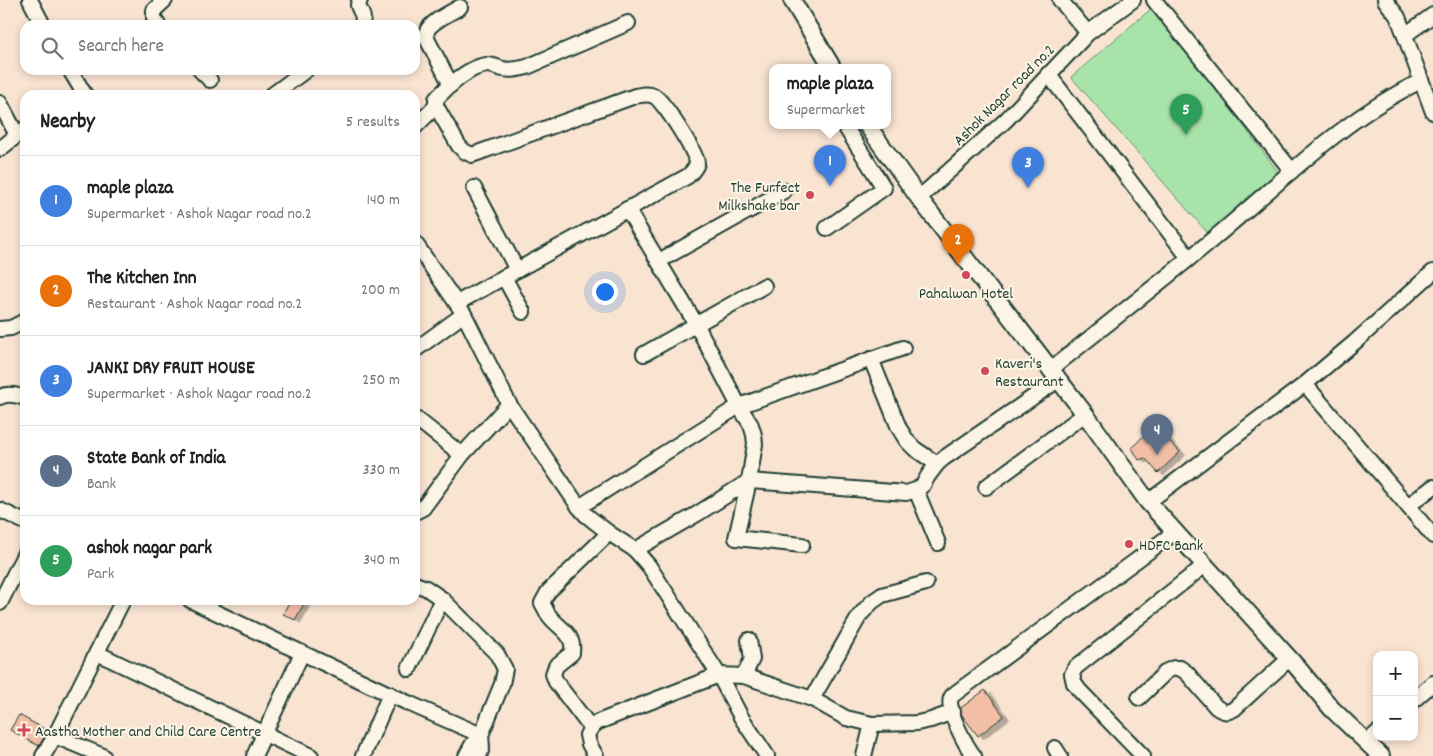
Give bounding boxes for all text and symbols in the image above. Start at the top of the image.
search box [20,20,420,75]
icon: search [38,34,66,62]
text: Search here [78,34,164,61]
street label: Ashok Nagar road no.2 [949,40,1061,152]
popup [769,64,891,129]
text: maple plaza [787,72,873,99]
pin: 5 [1170,94,1202,135]
text: Supermarket [787,99,865,122]
text: Nearby [40,108,95,138]
text: 5 results [346,111,400,134]
pin: 1 [814,145,846,186]
pin: 3 [1012,147,1044,188]
text: maple plaza [87,176,173,203]
place label: The Furfect Milkshake bar [718,177,800,218]
text: 1 [54,189,58,212]
text: 140 m [366,189,400,212]
marker: The Furfect Milkshake bar [804,189,816,201]
text: Supermarket · Ashok Nagar road no.2 [87,203,312,226]
pin: 2 [942,224,974,265]
text: The Kitchen Inn [87,266,197,293]
marker: Pahalwan Hotel [960,269,972,281]
text: 2 [53,279,60,302]
text: 200 m [361,279,400,302]
your location [592,279,618,305]
place label: Pahalwan Hotel [919,283,1013,306]
text: Restaurant · Ashok Nagar road no.2 [87,293,302,316]
place label: Kaveri's Restaurant [995,353,1064,394]
text: JANKI DRY FRUIT HOUSE [87,356,255,383]
marker: Kaveri's Restaurant [979,365,991,377]
text: 3 [52,369,60,392]
text: 250 m [362,369,400,392]
text: Supermarket · Ashok Nagar road no.2 [87,383,312,406]
pin: 4 [1141,414,1173,455]
text: State Bank of India [87,446,225,473]
text: 4 [53,459,59,482]
text: 330 m [362,459,400,482]
text: Bank [87,473,116,496]
place label: HDFC Bank [1139,535,1203,558]
text: ashok nagar park [87,536,212,563]
marker: HDFC Bank [1123,538,1135,550]
text: 5 [52,549,60,572]
text: 340 m [363,549,400,572]
text: Park [87,563,114,586]
map controls [1373,651,1418,741]
button: + [1373,651,1418,696]
button: − [1373,696,1418,741]
place label: Aastha Mother and Child Care Centre [35,721,261,744]
marker: Aastha Mother and Child Care Centre [17,723,31,737]

